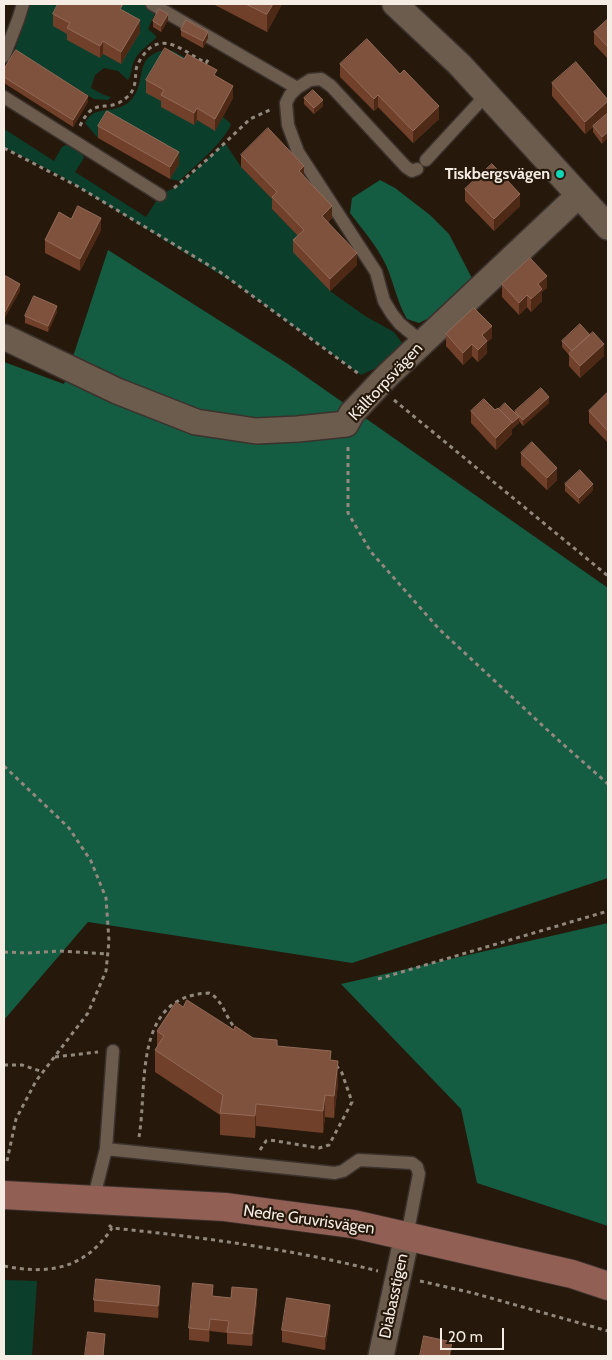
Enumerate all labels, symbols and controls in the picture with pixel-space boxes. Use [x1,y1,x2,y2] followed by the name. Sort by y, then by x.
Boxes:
[445,164,550,184] place label: Tiskbergsvägen
[554,168,566,180] marker: Tiskbergsvägen
[345,339,427,425] street label: Källtorpsvägen
[242,1201,376,1239] street label: Nedre Gruvrisvägen
[376,1252,412,1340] street label: Diabasstigen
[442,1318,506,1350] scale bar
[448,1328,483,1346] text: 20 m

